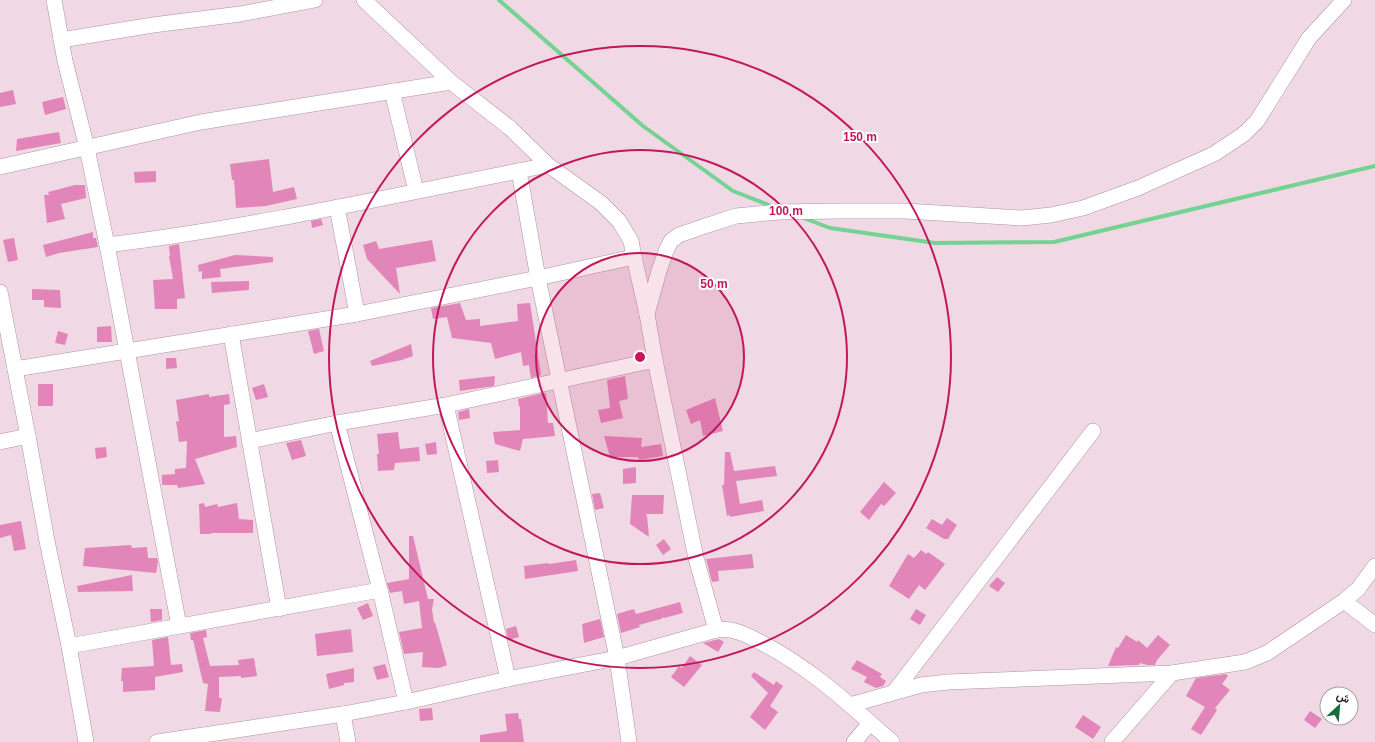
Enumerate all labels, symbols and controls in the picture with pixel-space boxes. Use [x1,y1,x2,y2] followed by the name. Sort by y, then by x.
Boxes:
[843,130,877,144] text: 150 m
[769,204,803,218] text: 100 m
[700,277,728,291] text: 50 m
[633,350,647,364] centre of rings
[1319,686,1359,726] north arrow
[1334,689,1352,706] text: ش

